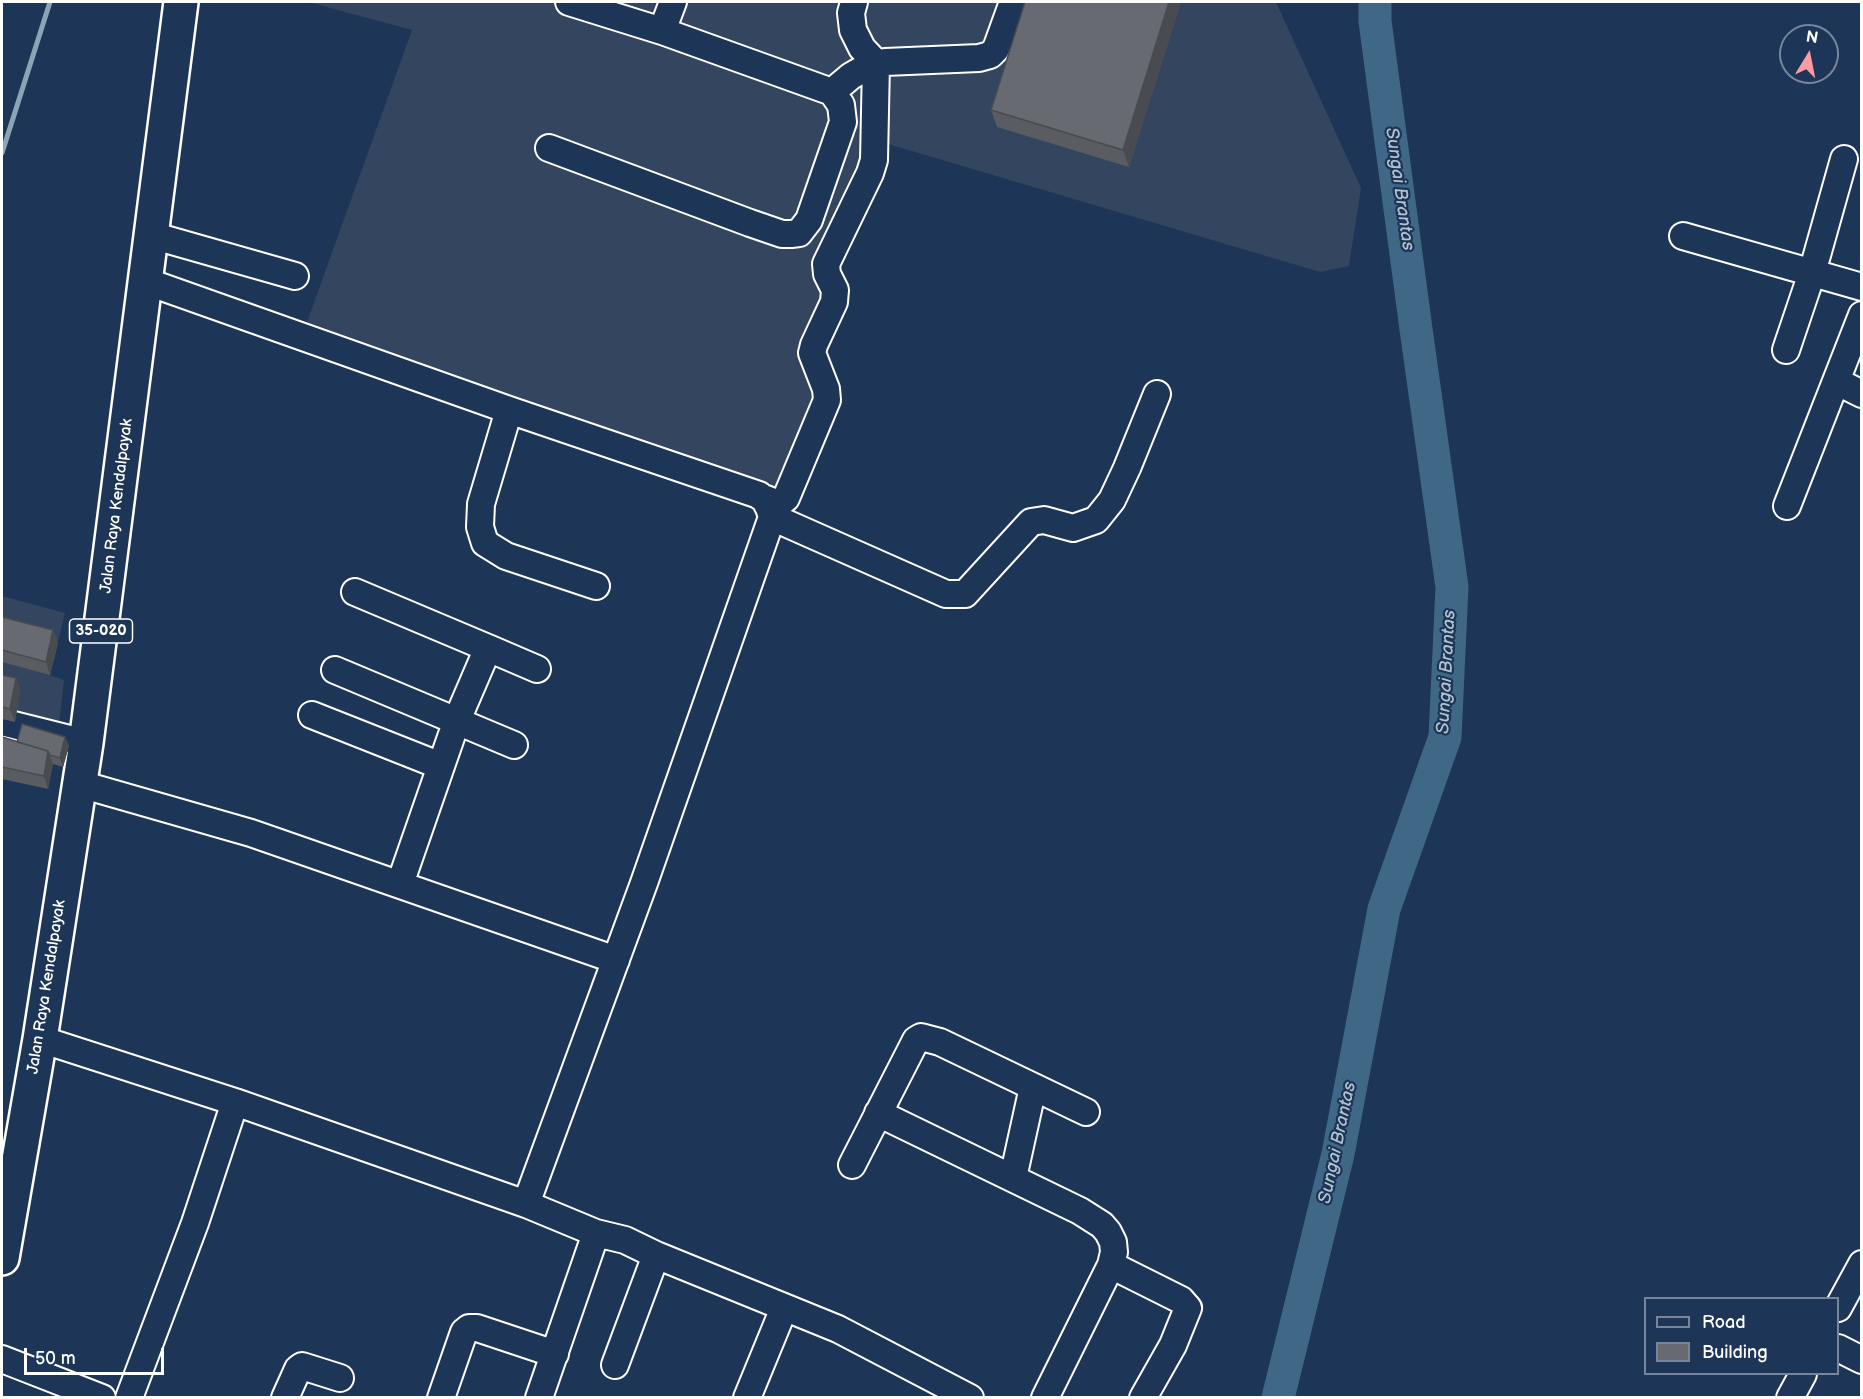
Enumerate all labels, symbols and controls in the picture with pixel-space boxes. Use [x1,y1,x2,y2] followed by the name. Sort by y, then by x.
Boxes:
[1779,24,1839,84] north arrow
[1804,27,1819,48] text: N
[1380,126,1418,252] water label: Sungai Brantas
[97,417,137,595] street label: Jalan Raya Kendalpayak
[1433,610,1461,734] water label: Sungai Brantas
[70,619,132,643] road number: 35-020
[24,899,70,1075] street label: Jalan Raya Kendalpayak
[1315,1080,1361,1206] water label: Sungai Brantas
[1644,1297,1839,1375] legend
[1702,1312,1746,1333] text: Road
[27,1336,166,1374] scale bar
[1702,1342,1768,1363] text: Building
[35,1348,76,1369] text: 50 m

